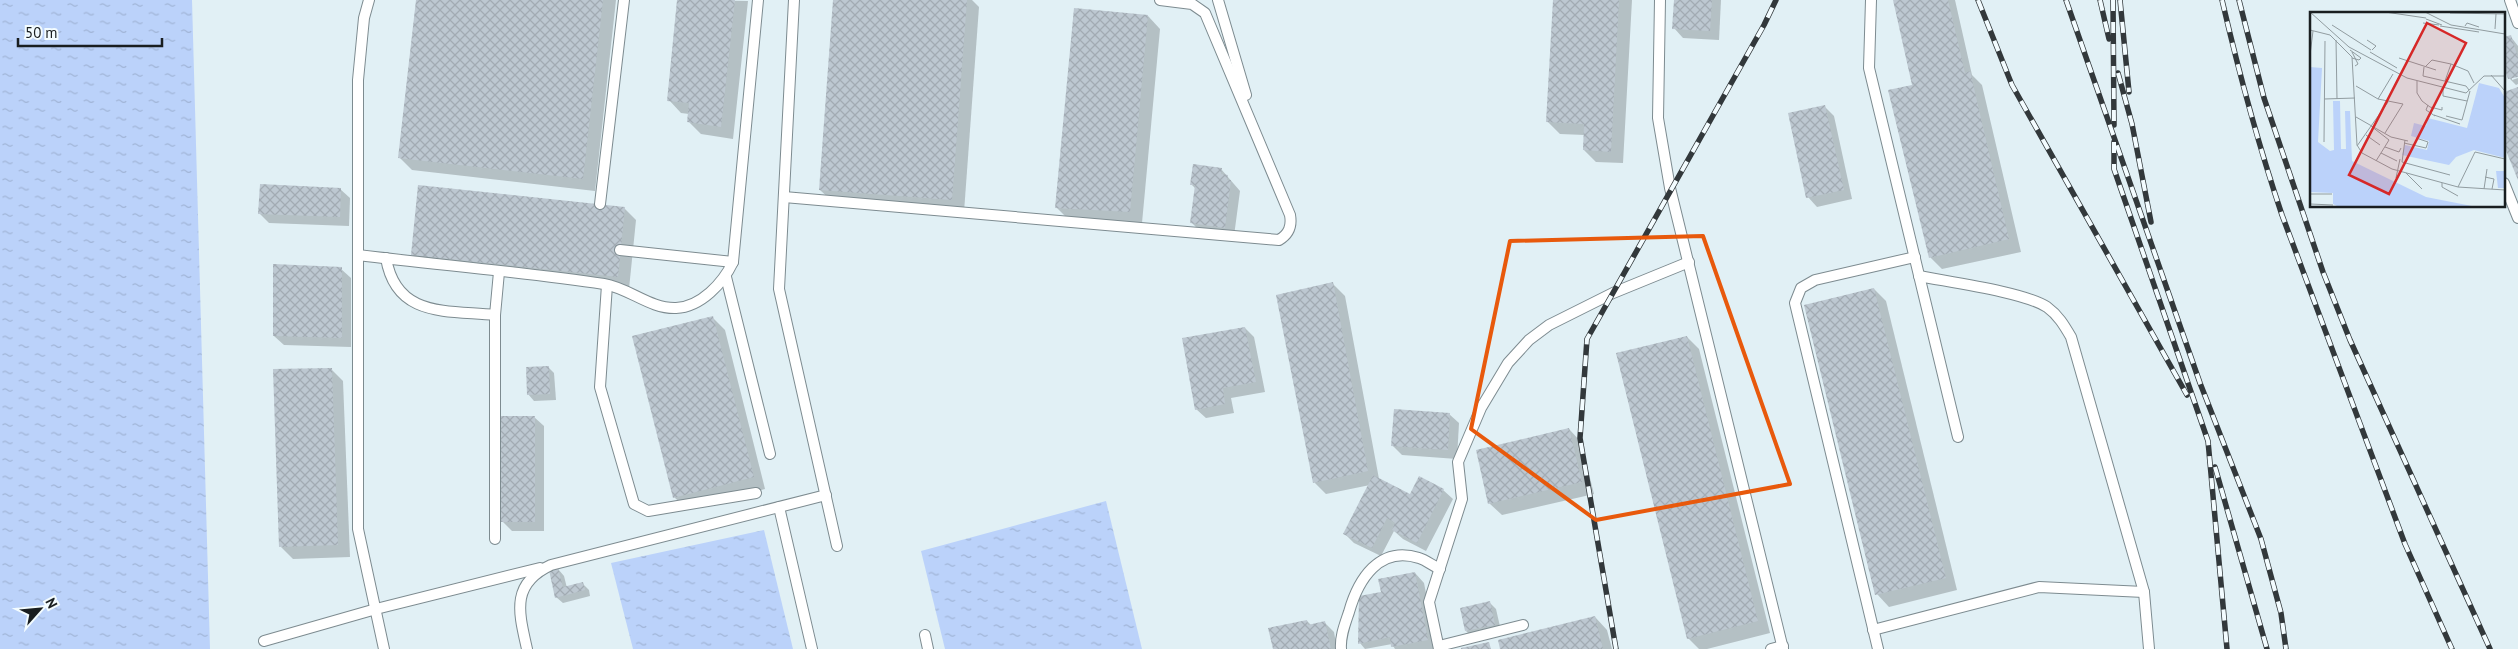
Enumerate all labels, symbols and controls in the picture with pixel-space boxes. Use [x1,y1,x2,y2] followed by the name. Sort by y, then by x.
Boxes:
[2310,12,2506,208] inset map
[18,15,161,47] scale bar
[25,23,58,42] text: 50 m
[15,584,65,634] north arrow
[41,595,62,611] text: N

